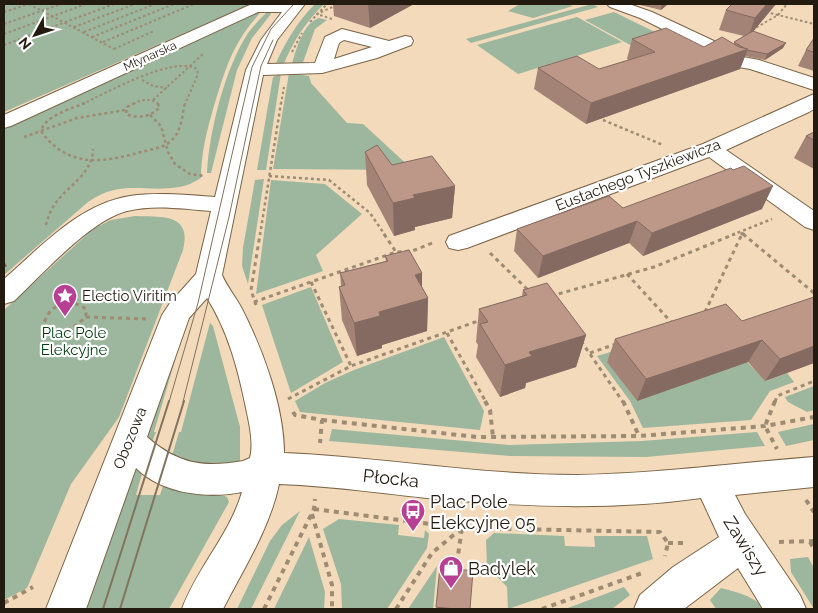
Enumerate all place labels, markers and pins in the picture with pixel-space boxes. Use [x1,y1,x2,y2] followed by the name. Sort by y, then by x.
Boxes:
[52,283,78,317] place icon: Electio Viritim
[82,287,177,305] place label: Electio Viritim
[430,491,536,533] place label: Plac Pole Elekcyjne 05
[400,498,426,532] bus stop icon: Plac Pole Elekcyjne 05
[438,555,464,589] shop icon: Badylek
[468,558,536,579] place label: Badylek

